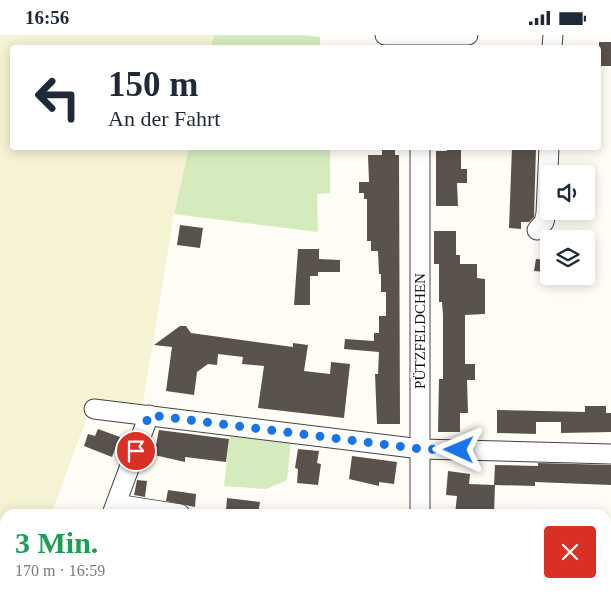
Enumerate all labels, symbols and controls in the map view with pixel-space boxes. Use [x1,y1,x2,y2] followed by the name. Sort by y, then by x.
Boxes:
[25,7,69,28] text: 16:56
[25,65,90,130] icon: left
[108,65,198,104] text: 150 m
[108,106,220,131] text: An der Fahrt
[540,165,595,285] map controls
[540,165,595,220] button: sound
[540,230,595,285] button: layers
[412,273,428,389] street label: PÜTZFELDCHEN
[432,423,484,475] position arrow
[115,430,157,472] pin
[122,437,150,465] icon: arrive
[15,526,98,559] text: 3 Min.
[544,526,596,578] button: close
[15,562,105,579] text: 170 m · 16:59

